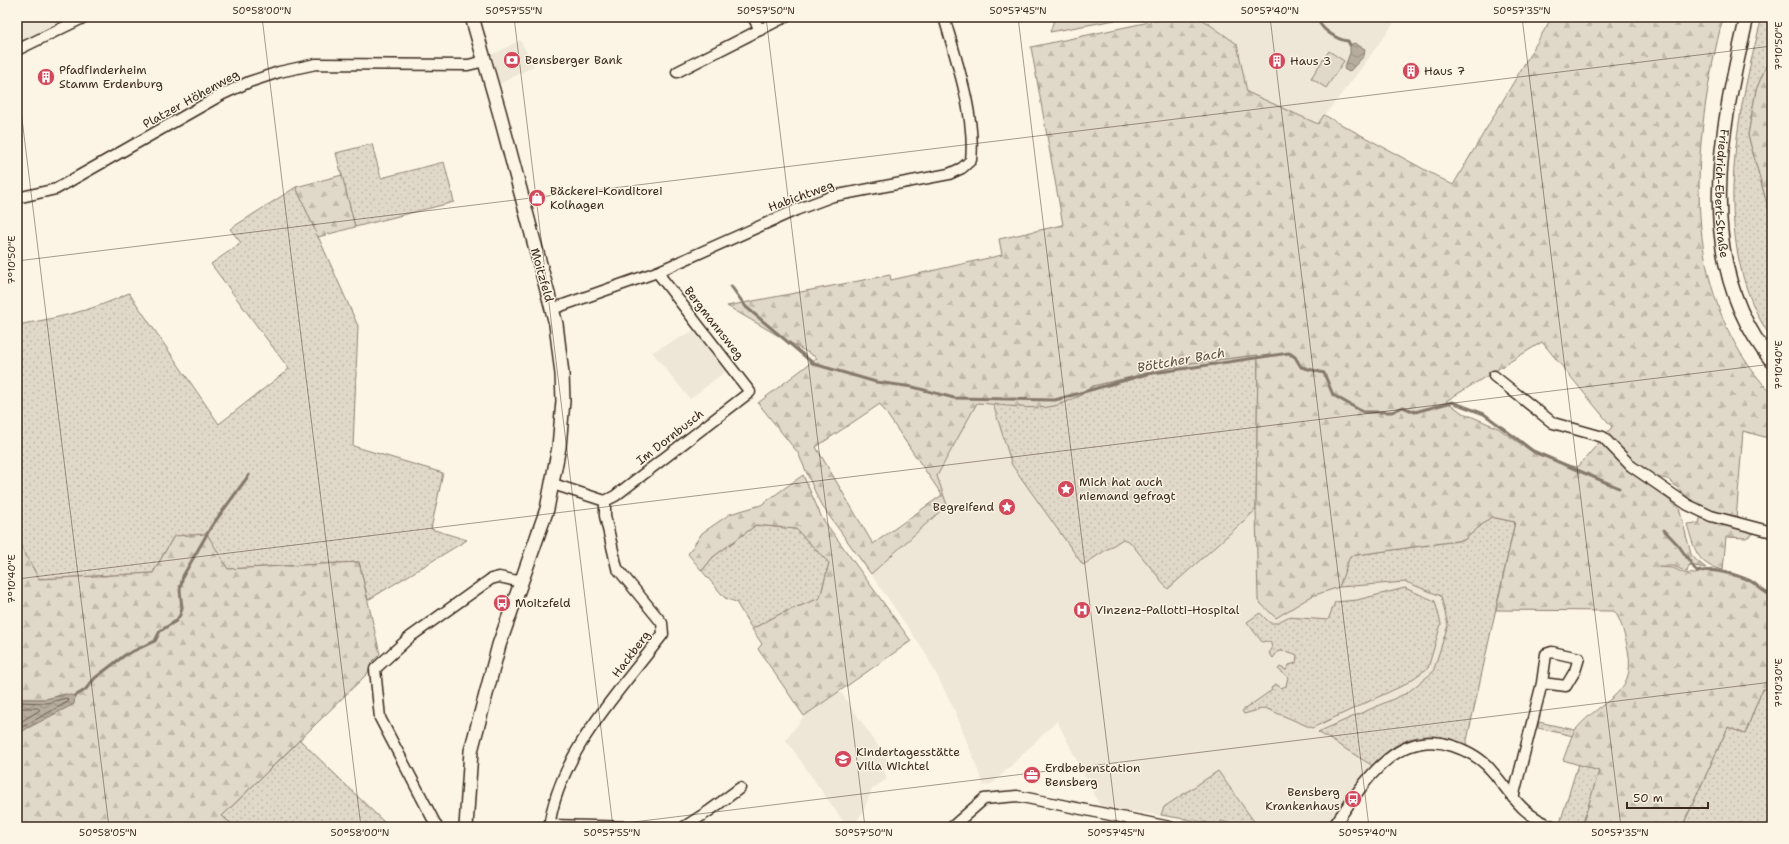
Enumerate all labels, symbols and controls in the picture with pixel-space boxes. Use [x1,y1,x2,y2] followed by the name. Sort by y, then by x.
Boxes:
[233,4,291,17] text: 50°58'00"N
[486,4,542,17] text: 50°57'55"N
[737,4,795,17] text: 50°57'50"N
[989,4,1047,17] text: 50°57'45"N
[1241,4,1299,17] text: 50°57'40"N
[1493,4,1551,17] text: 50°57'35"N
[1772,21,1785,71] text: 7°10'50"E
[502,50,522,70] bank icon: Bensberger Bank
[1267,51,1287,71] building icon: Haus 3
[525,52,623,68] place label: Bensberger Bank
[1290,53,1331,69] place label: Haus 3
[1401,61,1421,81] building icon: Haus 7
[59,62,163,92] place label: Pfadfinderheim Stamm Erdenburg
[1424,63,1465,79] place label: Haus 7
[140,66,242,132] street label: Platzer Höhenweg
[36,67,56,87] building icon: Pfadfinderheim Stamm Erdenburg
[1711,128,1733,259] street label: Friedrich-Ebert-Straße
[766,177,836,215] street label: Habichtweg
[550,183,663,213] place label: Bäckerei-Konditorei Kolhagen
[527,188,547,208] shop icon: Bäckerei-Konditorei Kolhagen
[5,235,18,285] text: 7°10'50"E
[527,246,557,304] street label: Moitzfeld
[680,283,748,363] street label: Bergmannsweg
[1772,340,1785,390] text: 7°10'40"E
[1136,344,1226,376] water label: Böttcher Bach
[633,406,707,468] street label: Im Dornbusch
[1079,474,1176,504] place label: Mich hat auch niemand gefragt
[1056,479,1076,499] place icon: Mich hat auch niemand gefragt
[997,497,1017,517] place icon: Begreifend
[933,499,994,515] place label: Begreifend
[5,554,18,604] text: 7°10'40"E
[492,593,512,613] bus stop icon: Moitzfeld
[515,595,571,611] place label: Moitzfeld
[1072,600,1092,620] hospital icon: Vinzenz-Pallotti-Hospital
[1095,602,1240,618] place label: Vinzenz-Pallotti-Hospital
[608,627,654,681] street label: Hackberg
[1772,658,1785,708] text: 7°10'30"E
[856,744,960,774] place label: Kindertagesstätte Villa Wichtel
[833,749,853,769] school or university icon: Kindertagesstätte Villa Wichtel
[1045,760,1140,790] place label: Erdbebenstation Bensberg
[1022,765,1042,785] office icon: Erdbebenstation Bensberg
[1265,784,1340,814] place label: Bensberg Krankenhaus
[1627,784,1708,810] scale bar
[1343,789,1363,809] bus stop icon: Bensberg Krankenhaus
[1633,790,1663,806] text: 50 m
[79,826,137,839] text: 50°58'05"N
[331,826,389,839] text: 50°58'00"N
[584,826,640,839] text: 50°57'55"N
[835,826,893,839] text: 50°57'50"N
[1087,826,1145,839] text: 50°57'45"N
[1339,826,1397,839] text: 50°57'40"N
[1591,826,1649,839] text: 50°57'35"N

